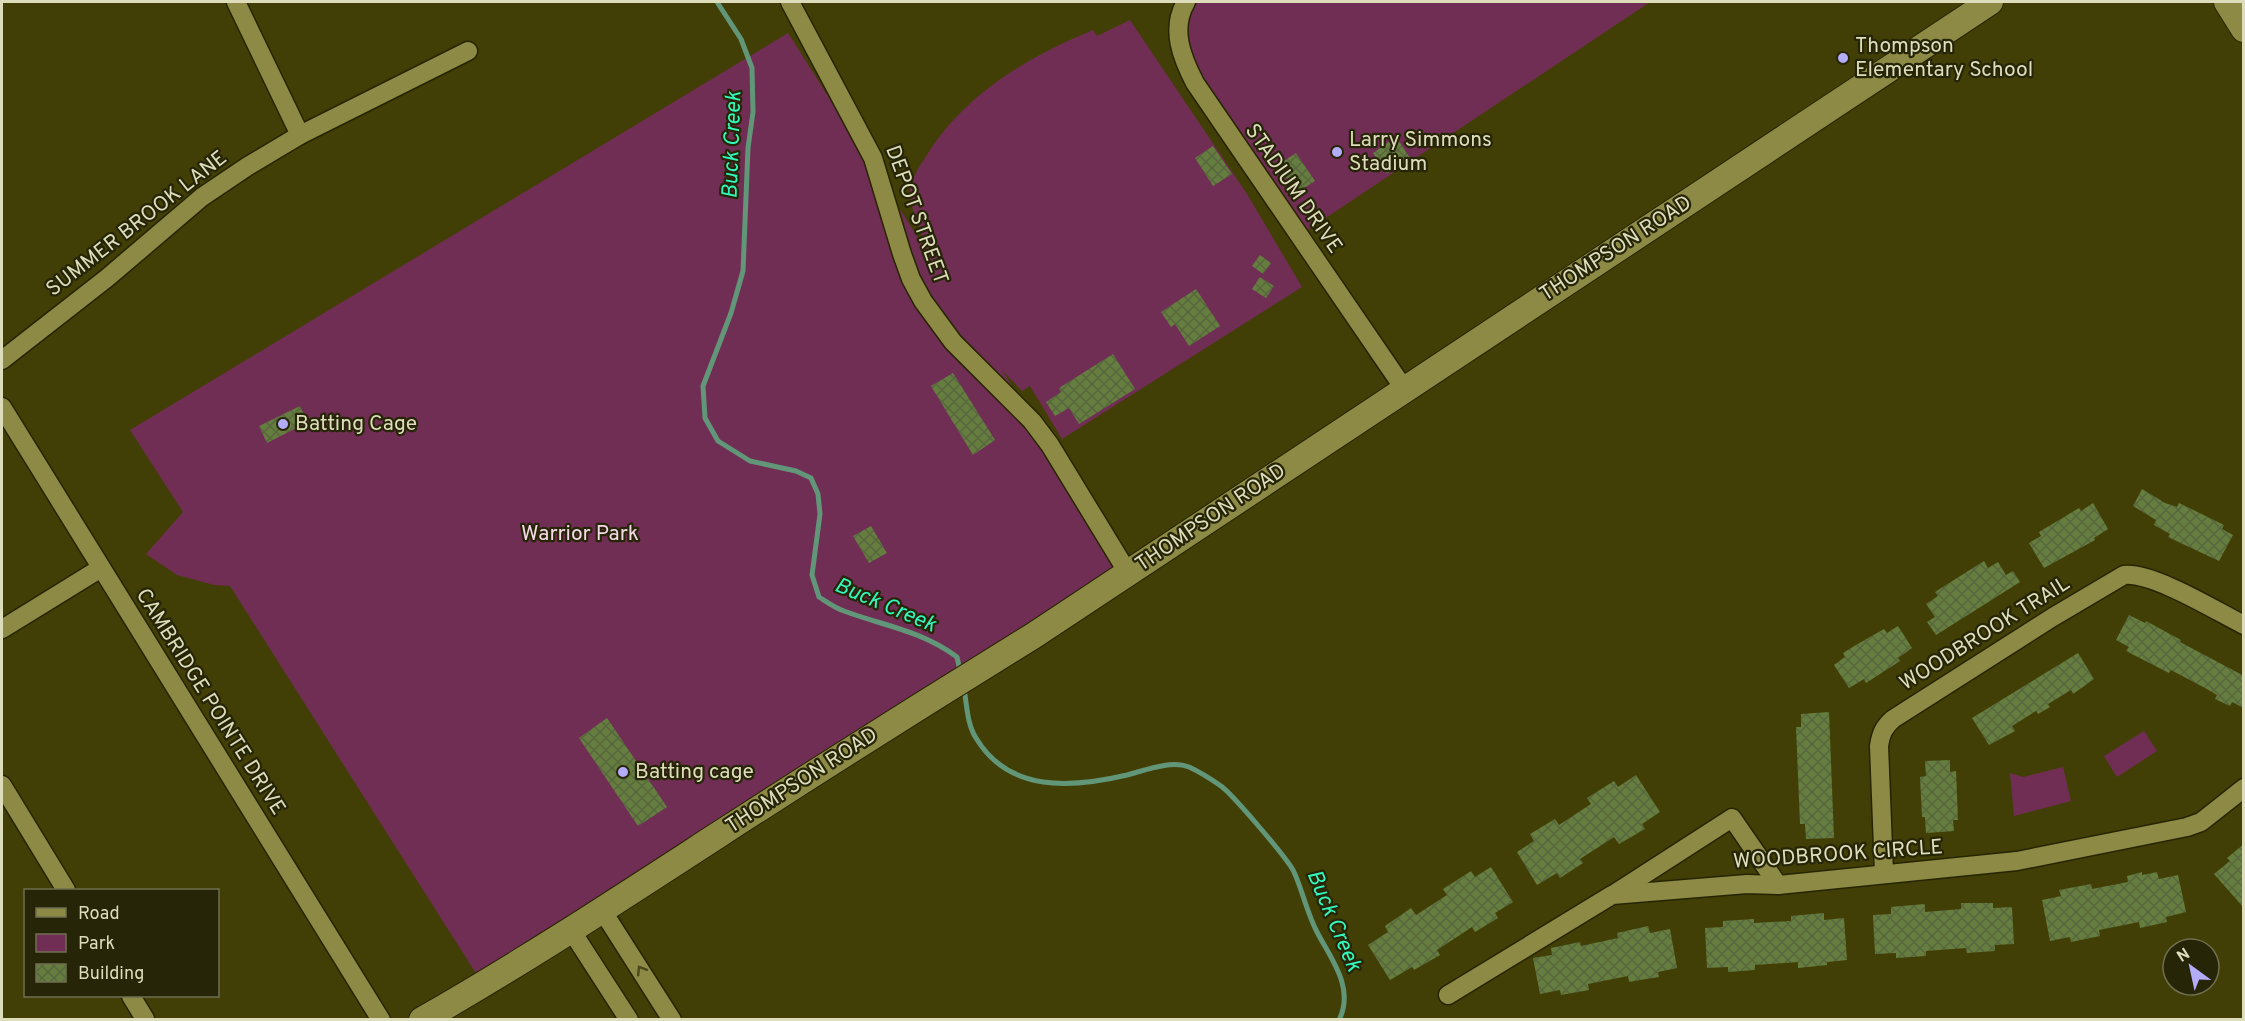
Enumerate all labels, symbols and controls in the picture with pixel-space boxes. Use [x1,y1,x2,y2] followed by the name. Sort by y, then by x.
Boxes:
[1855,33,2033,84] place label: Thompson Elementary School
[1836,51,1850,65] marker: Thompson Elementary School
[718,90,748,199] water label: Buck Creek
[1238,119,1348,259] street label: STADIUM DRIVE
[1349,127,1492,178] place label: Larry Simmons Stadium
[878,142,954,288] street label: DEPOT STREET
[41,145,233,303] street label: SUMMER BROOK LANE
[1330,145,1344,159] marker: Larry Simmons Stadium
[1535,190,1697,308] street label: THOMPSON ROAD
[295,411,417,438] place label: Batting Cage
[276,417,290,431] marker: Batting Cage
[1131,458,1291,578] street label: THOMPSON ROAD
[521,521,639,548] park label: Warrior Park
[1895,571,2075,697] street label: WOODBROOK TRAIL
[830,573,941,640] water label: Buck Creek
[129,584,291,820] street label: CAMBRIDGE POINTE DRIVE
[721,722,883,840] street label: THOMPSON ROAD
[635,759,754,786] place label: Batting cage
[616,765,630,779] marker: Batting cage
[1732,834,1944,876] street label: WOODBROOK CIRCLE
[1300,866,1367,977] water label: Buck Creek
[24,889,219,997] legend
[78,903,120,926] text: Road
[78,933,115,956] text: Park
[2161,937,2221,997] north arrow
[2174,945,2194,968] text: N
[78,963,144,986] text: Building
[636,966,648,976] one-way arrow

